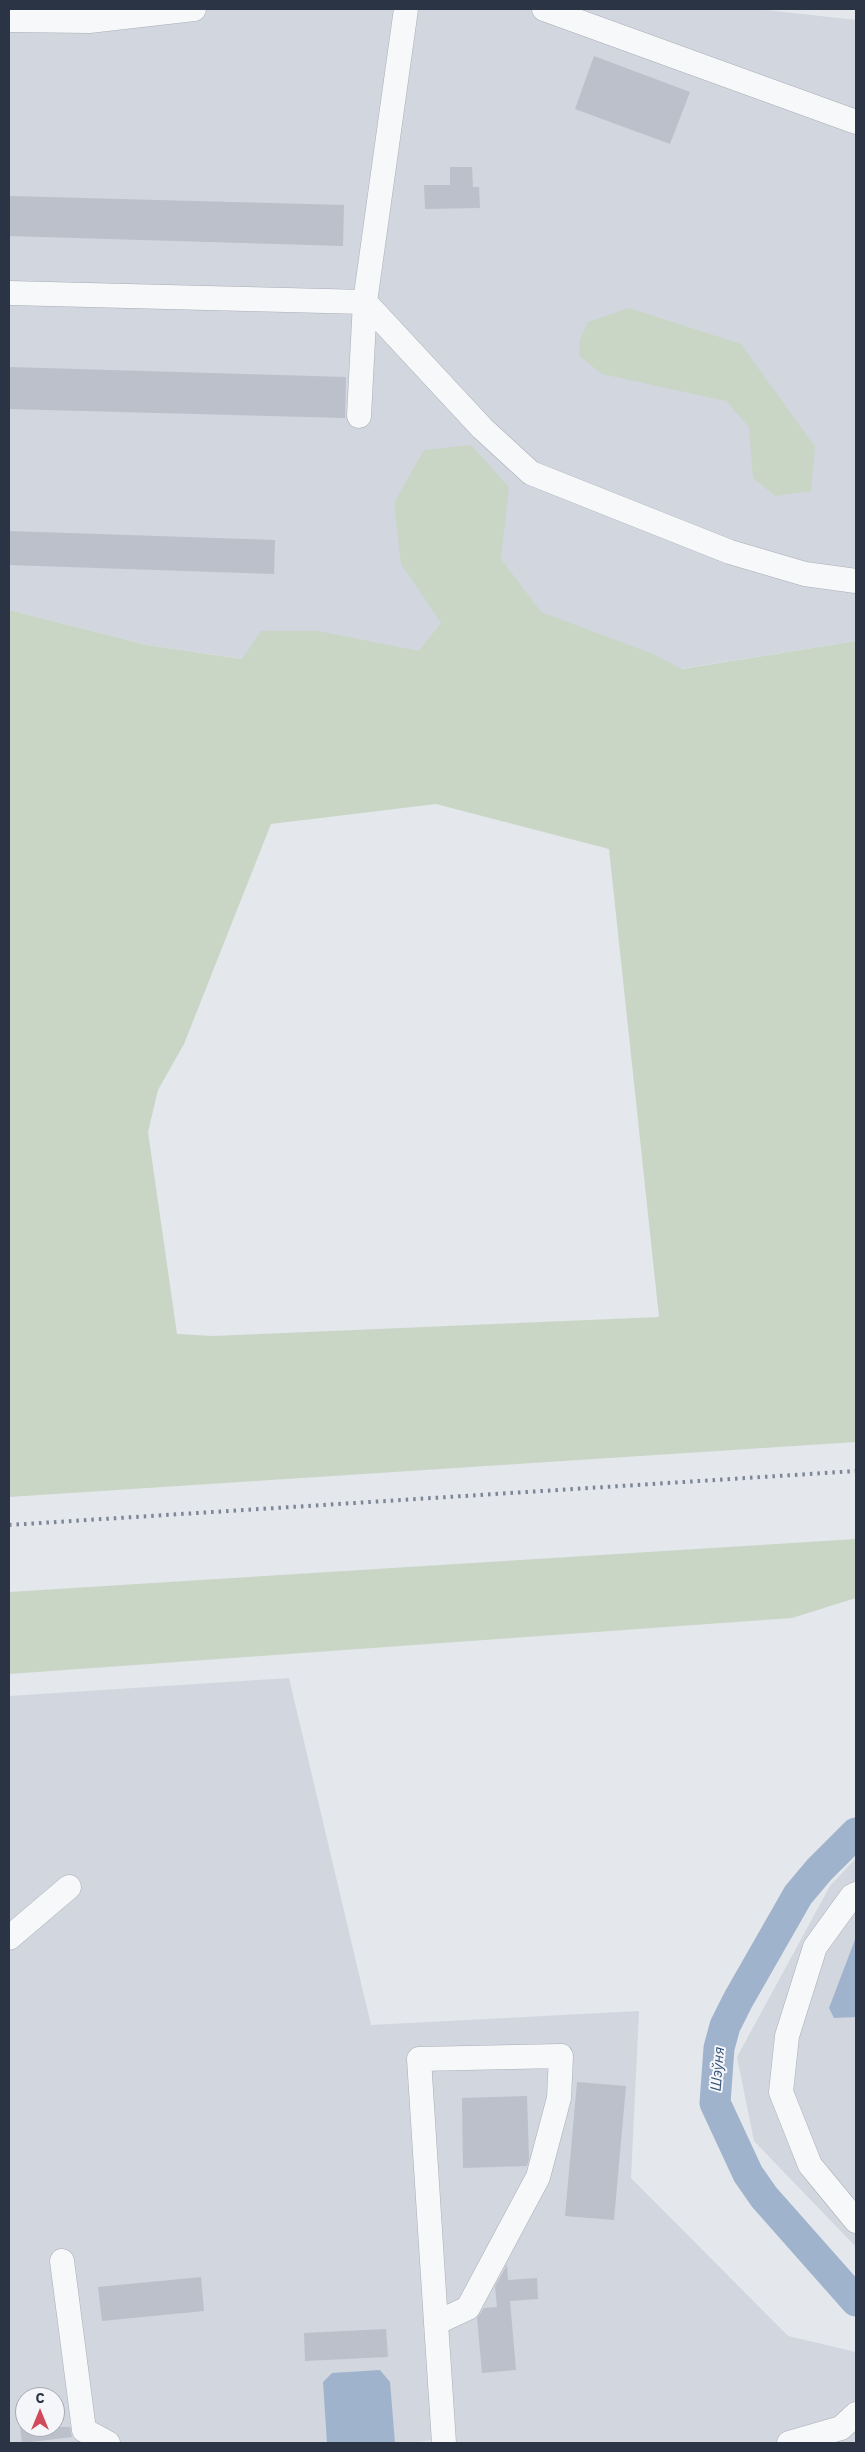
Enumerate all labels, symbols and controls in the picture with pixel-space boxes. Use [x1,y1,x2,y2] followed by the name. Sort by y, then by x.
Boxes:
[707,2046,729,2092] water label: Шэўня
[15,2387,65,2437] north arrow
[35,2389,45,2407] text: С

